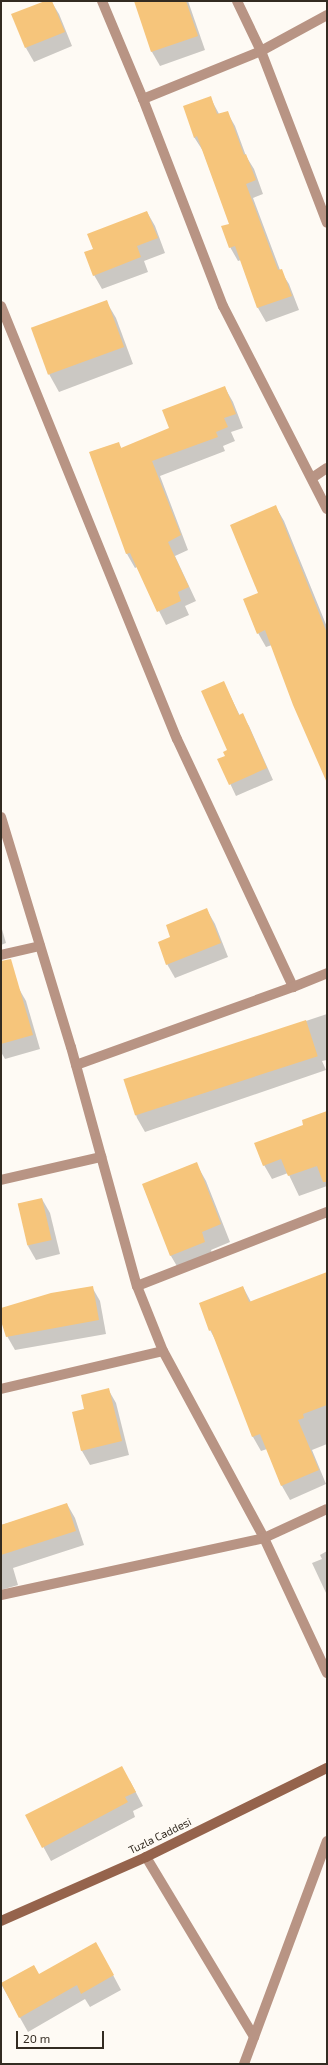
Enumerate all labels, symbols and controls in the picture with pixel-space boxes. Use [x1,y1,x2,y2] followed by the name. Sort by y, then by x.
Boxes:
[126,1815,194,1857] street label: Tuzla Caddesi
[18,2023,106,2049] scale bar
[23,2031,50,2045] text: 20 m

